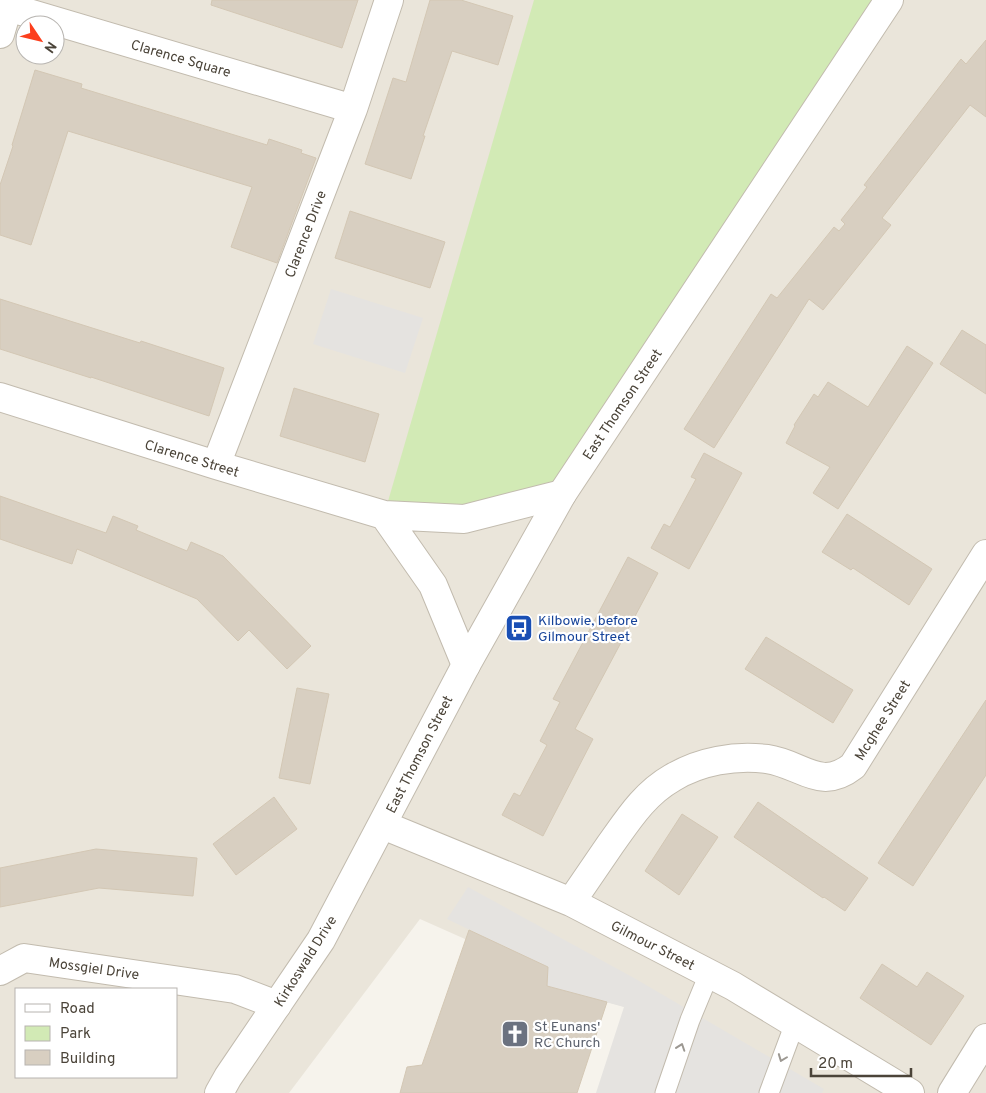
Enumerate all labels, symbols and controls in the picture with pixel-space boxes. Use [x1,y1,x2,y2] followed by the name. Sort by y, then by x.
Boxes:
[15,15,65,65] north arrow
[129,37,233,82] street label: Clarence Square
[40,38,59,56] text: N
[282,188,331,281] street label: Clarence Drive
[580,346,667,463] street label: East Thomson Street
[142,437,241,482] street label: Clarence Street
[504,613,534,643] bus stop icon: Kilbowie, before Gilmour Street
[538,613,638,646] place label: Kilbowie, before Gilmour Street
[852,677,915,764] street label: Mcghee Street
[383,693,457,816] street label: East Thomson Street
[271,913,341,1011] street label: Kirkoswald Drive
[607,918,697,975] street label: Gilmour Street
[48,955,140,984] street label: Mossgiel Drive
[15,988,178,1078] legend
[60,1000,95,1019] text: Road
[500,1019,530,1049] church icon: St Eunans' RC Church
[534,1019,600,1052] place label: St Eunans' RC Church
[60,1025,91,1044] text: Park
[675,1043,685,1052] one-way arrow
[811,1046,911,1078] scale bar
[60,1050,115,1069] text: Building
[777,1053,788,1062] one-way arrow
[818,1055,853,1074] text: 20 m

